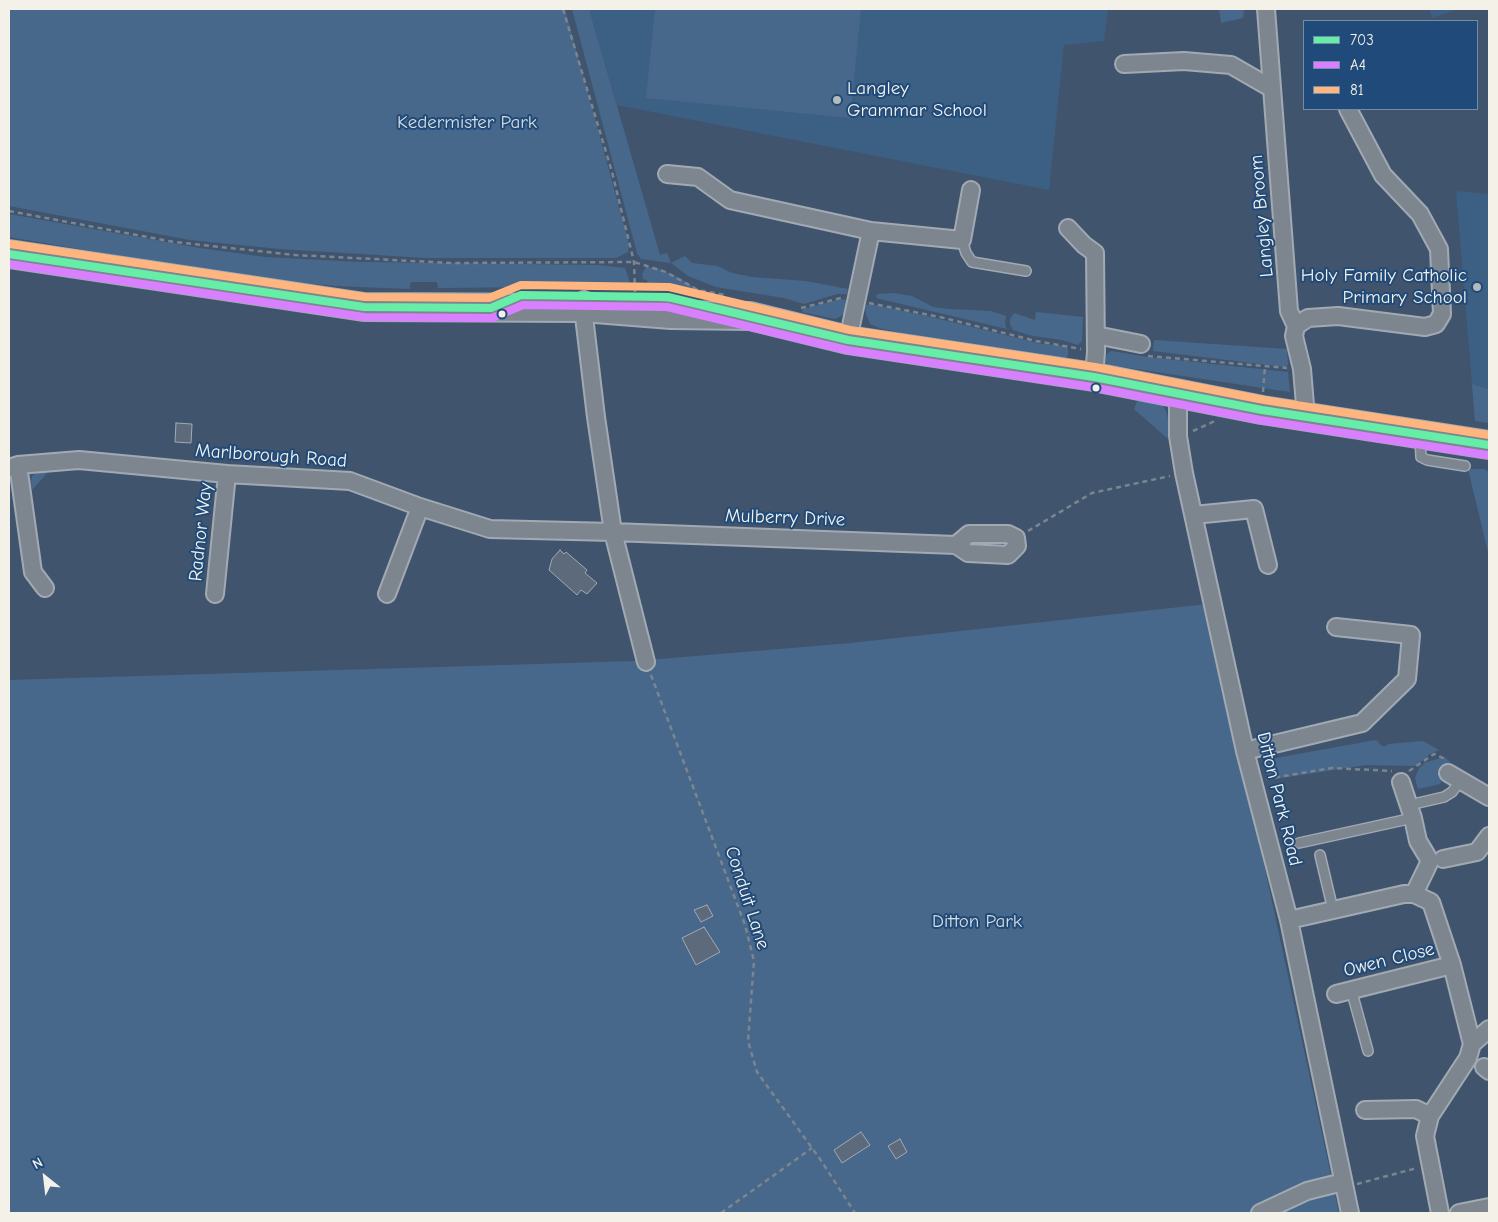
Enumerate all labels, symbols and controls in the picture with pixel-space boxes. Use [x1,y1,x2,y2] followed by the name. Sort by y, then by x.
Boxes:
[1303,20,1478,110] legend
[1350,31,1374,49] text: 703
[1350,56,1366,74] text: A4
[847,78,987,122] place label: Langley Grammar School
[1350,81,1364,99] text: 81
[831,94,843,106] marker: Langley Grammar School
[397,112,537,134] park label: Kedermister Park
[1245,154,1279,278] street label: Langley Broom
[1301,265,1467,309] place label: Holy Family Catholic Primary School
[1471,281,1483,293] marker: Holy Family Catholic Primary School
[497,309,507,319] unlabelled marker
[1091,383,1101,393] unlabelled marker
[194,439,348,473] street label: Marlborough Road
[184,482,218,582] street label: Radnor Way
[724,505,846,531] street label: Mulberry Drive
[1251,730,1307,868] street label: Ditton Park Road
[720,844,774,952] street label: Conduit Lane
[932,911,1022,933] park label: Ditton Park
[1341,938,1437,982] street label: Owen Close
[20,1152,70,1202] north arrow
[29,1154,46,1173] text: N

